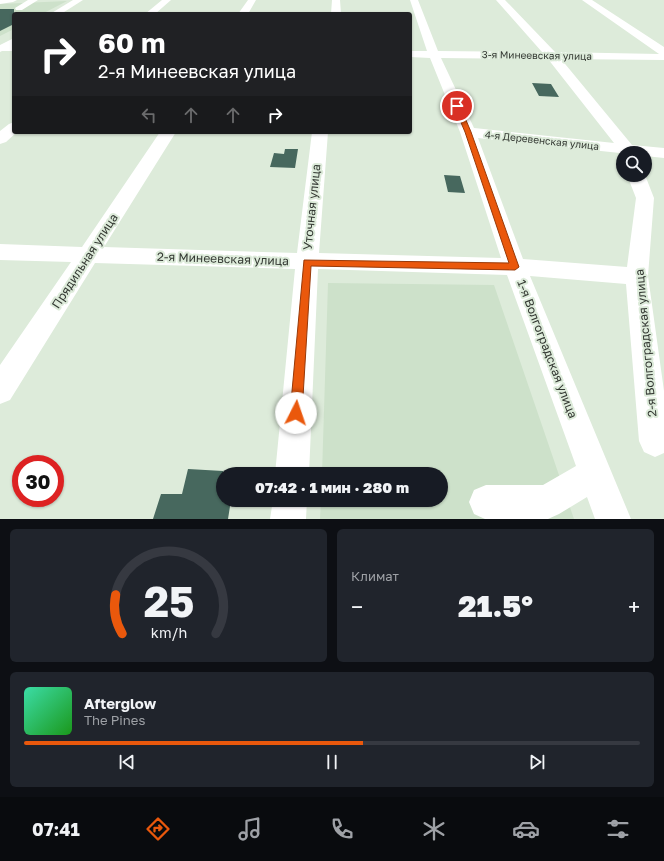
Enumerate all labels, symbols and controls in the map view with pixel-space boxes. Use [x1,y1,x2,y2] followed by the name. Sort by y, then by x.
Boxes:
[98,26,165,59] text: 60 m
[32,28,84,80] icon: right
[482,48,592,62] street label: 3-я Минеевская улица
[98,60,296,82] text: 2-я Минеевская улица
[440,89,474,123] pin
[446,95,468,117] icon: arrive
[138,104,160,126] icon: left
[180,104,202,126] icon: ahead
[222,104,244,126] icon: ahead
[264,104,286,126] icon: right
[484,128,600,152] street label: 4-я Деревенская улица
[616,146,652,182] map controls
[616,146,652,182] button: search
[300,163,323,251] street label: Уточная улица
[48,210,121,311] street label: Прядильная улица
[157,249,289,268] street label: 2-я Минеевская улица
[632,269,659,417] street label: 2-я Волгоградская улица
[514,278,581,420] street label: 1-я Волгоградская улица
[275,392,317,434] position arrow
[12,455,64,507] speed limit sign: 30
[255,478,409,496] text: 07:42 · 1 мин · 280 m
[351,568,399,584] text: Климат
[143,575,194,625] text: 25
[458,588,533,624] text: 21.5°
[351,593,363,620] text: −
[628,593,640,620] text: +
[150,623,187,640] text: km/h
[84,694,156,712] text: Afterglow
[84,712,145,728] text: The Pines
[116,751,138,773] icon: previous
[321,751,343,773] icon: pause
[526,751,548,773] icon: next
[144,815,172,843] icon: directions
[236,815,264,843] icon: music
[328,815,356,843] icon: phone
[420,815,448,843] icon: climate
[512,815,540,843] icon: car
[604,815,632,843] icon: filters
[32,818,80,840] text: 07:41

